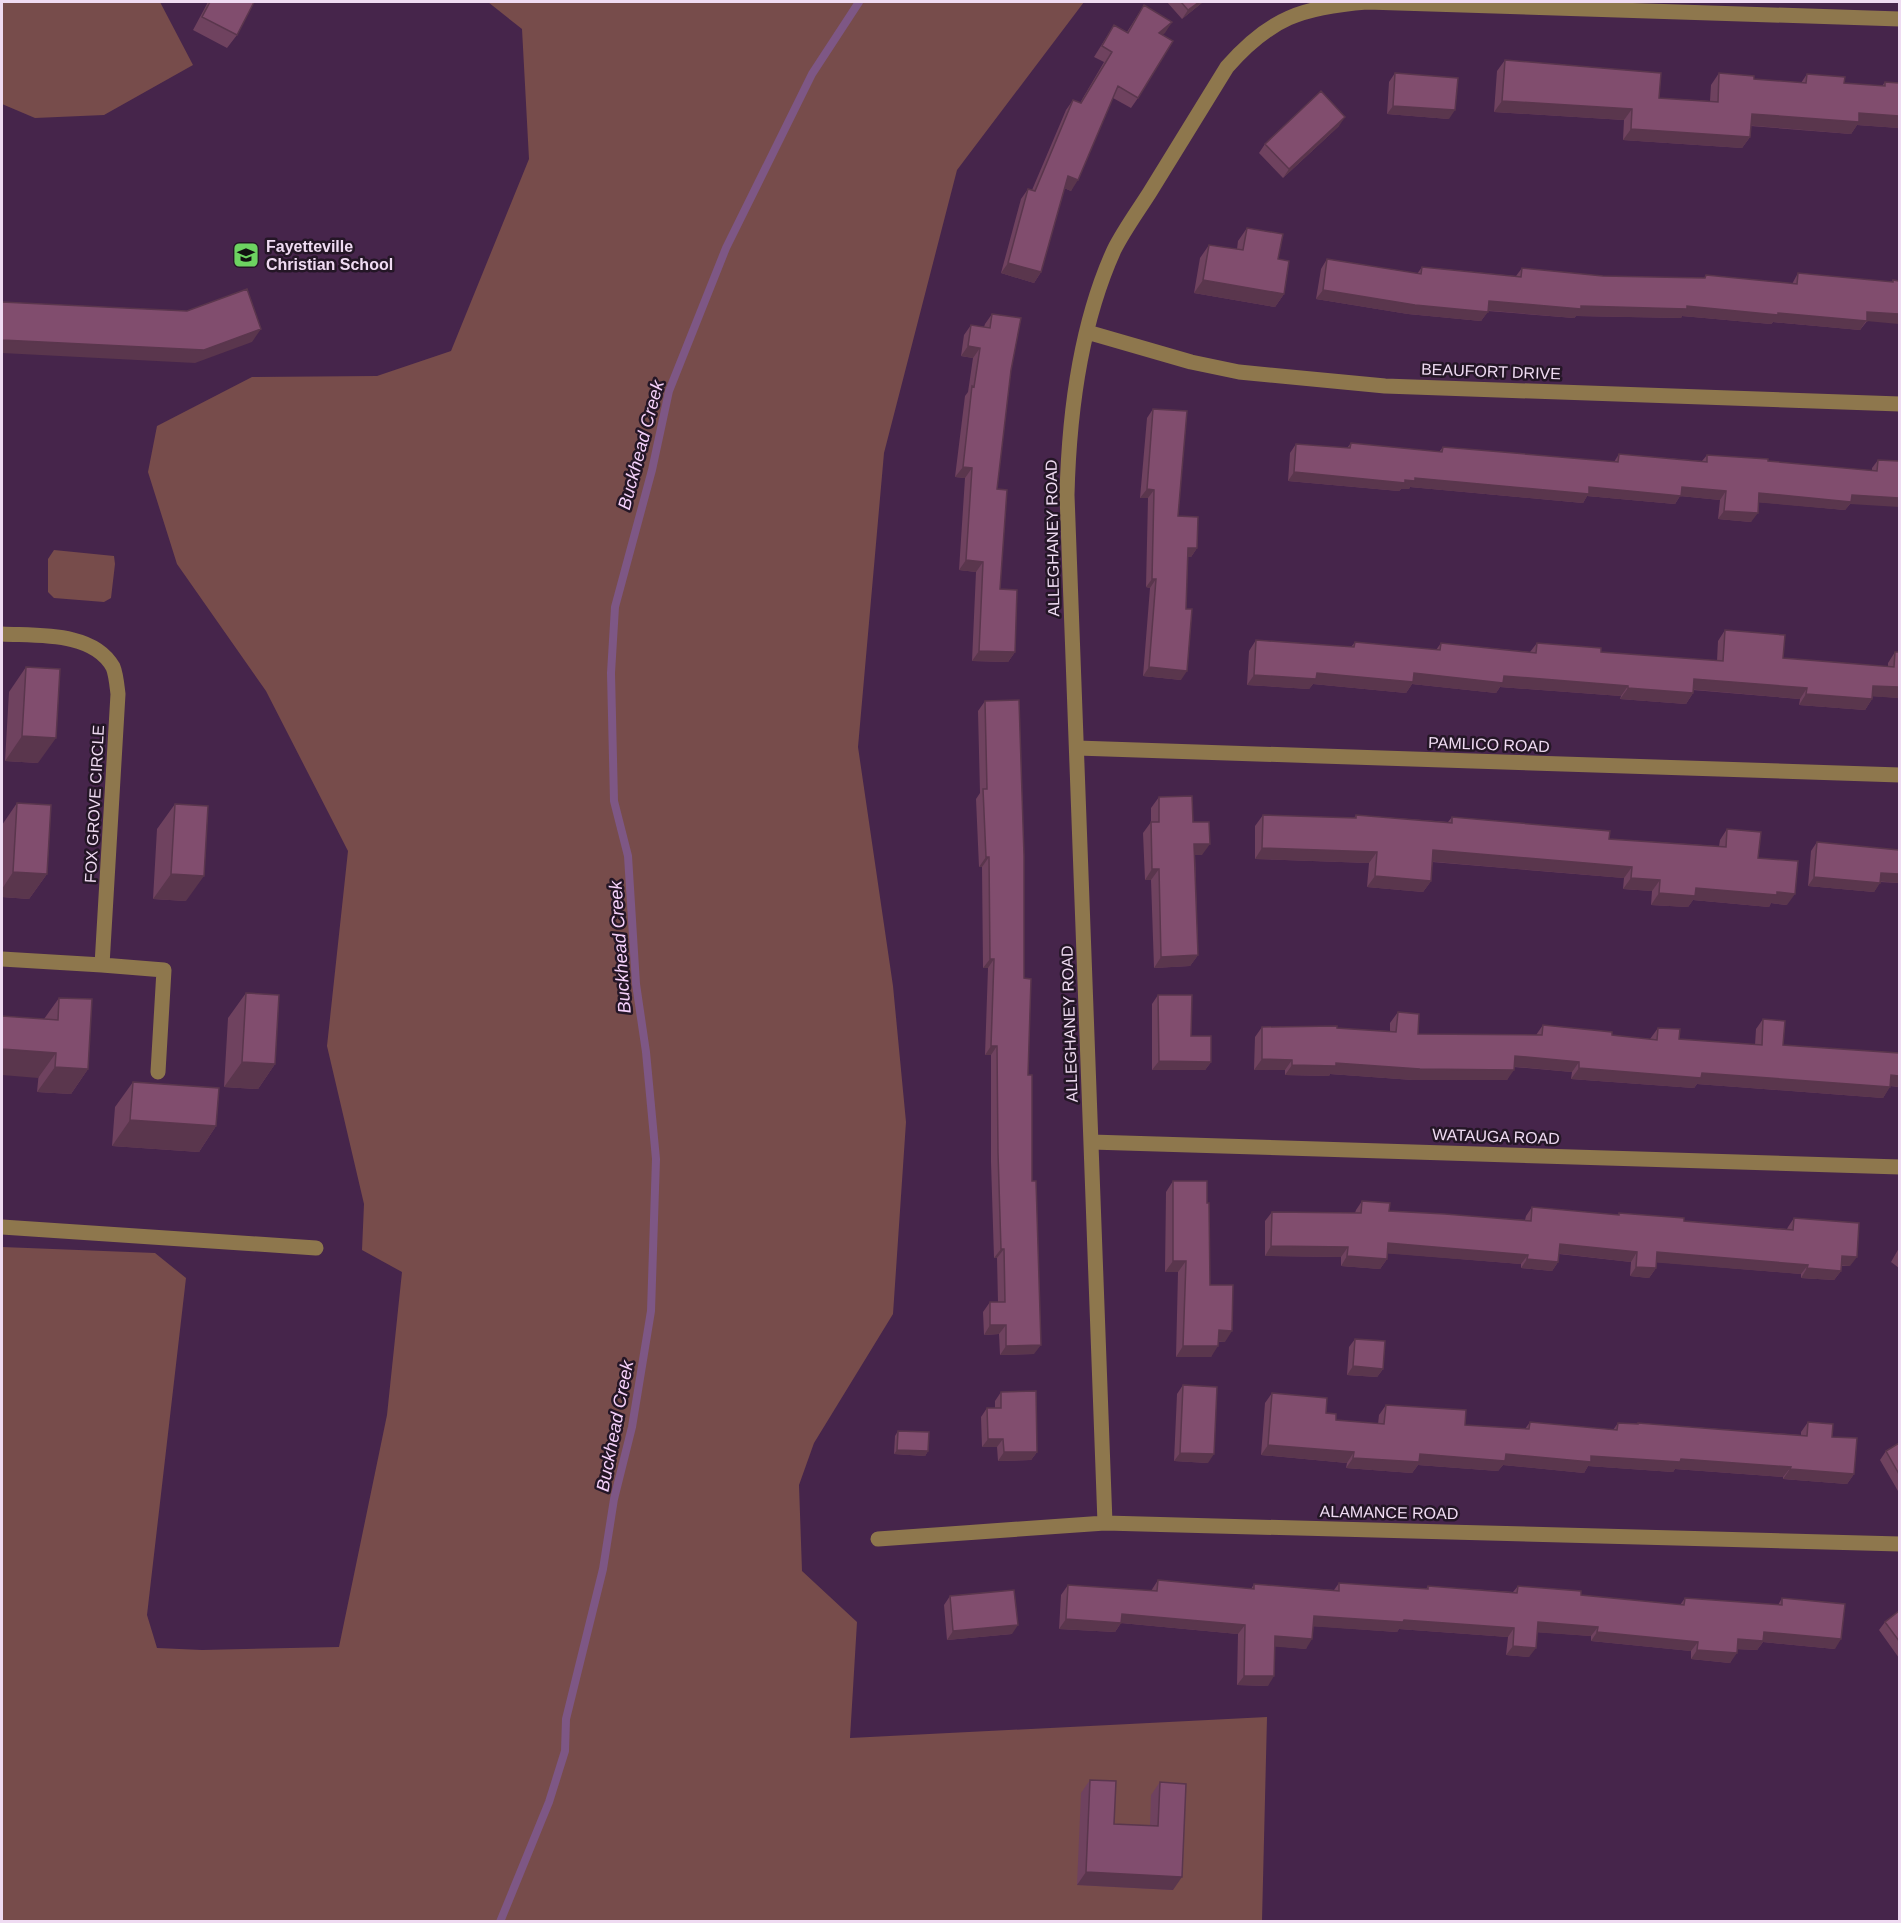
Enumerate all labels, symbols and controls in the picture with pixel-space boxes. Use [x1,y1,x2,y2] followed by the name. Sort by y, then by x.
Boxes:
[266,238,393,273] place label: Fayetteville Christian School
[231,240,261,270] school or university icon: Fayetteville Christian School
[1421,361,1561,382] street label: BEAUFORT DRIVE
[614,377,668,512] water label: Buckhead Creek
[1043,459,1062,617] street label: ALLEGHANEY ROAD
[82,725,107,883] street label: FOX GROVE CIRCLE
[1428,734,1550,755] street label: PAMLICO ROAD
[605,879,635,1014] water label: Buckhead Creek
[1058,945,1081,1103] street label: ALLEGHANEY ROAD
[1432,1126,1560,1147] street label: WATAUGA ROAD
[592,1358,638,1493] water label: Buckhead Creek
[1320,1503,1458,1522] street label: ALAMANCE ROAD

